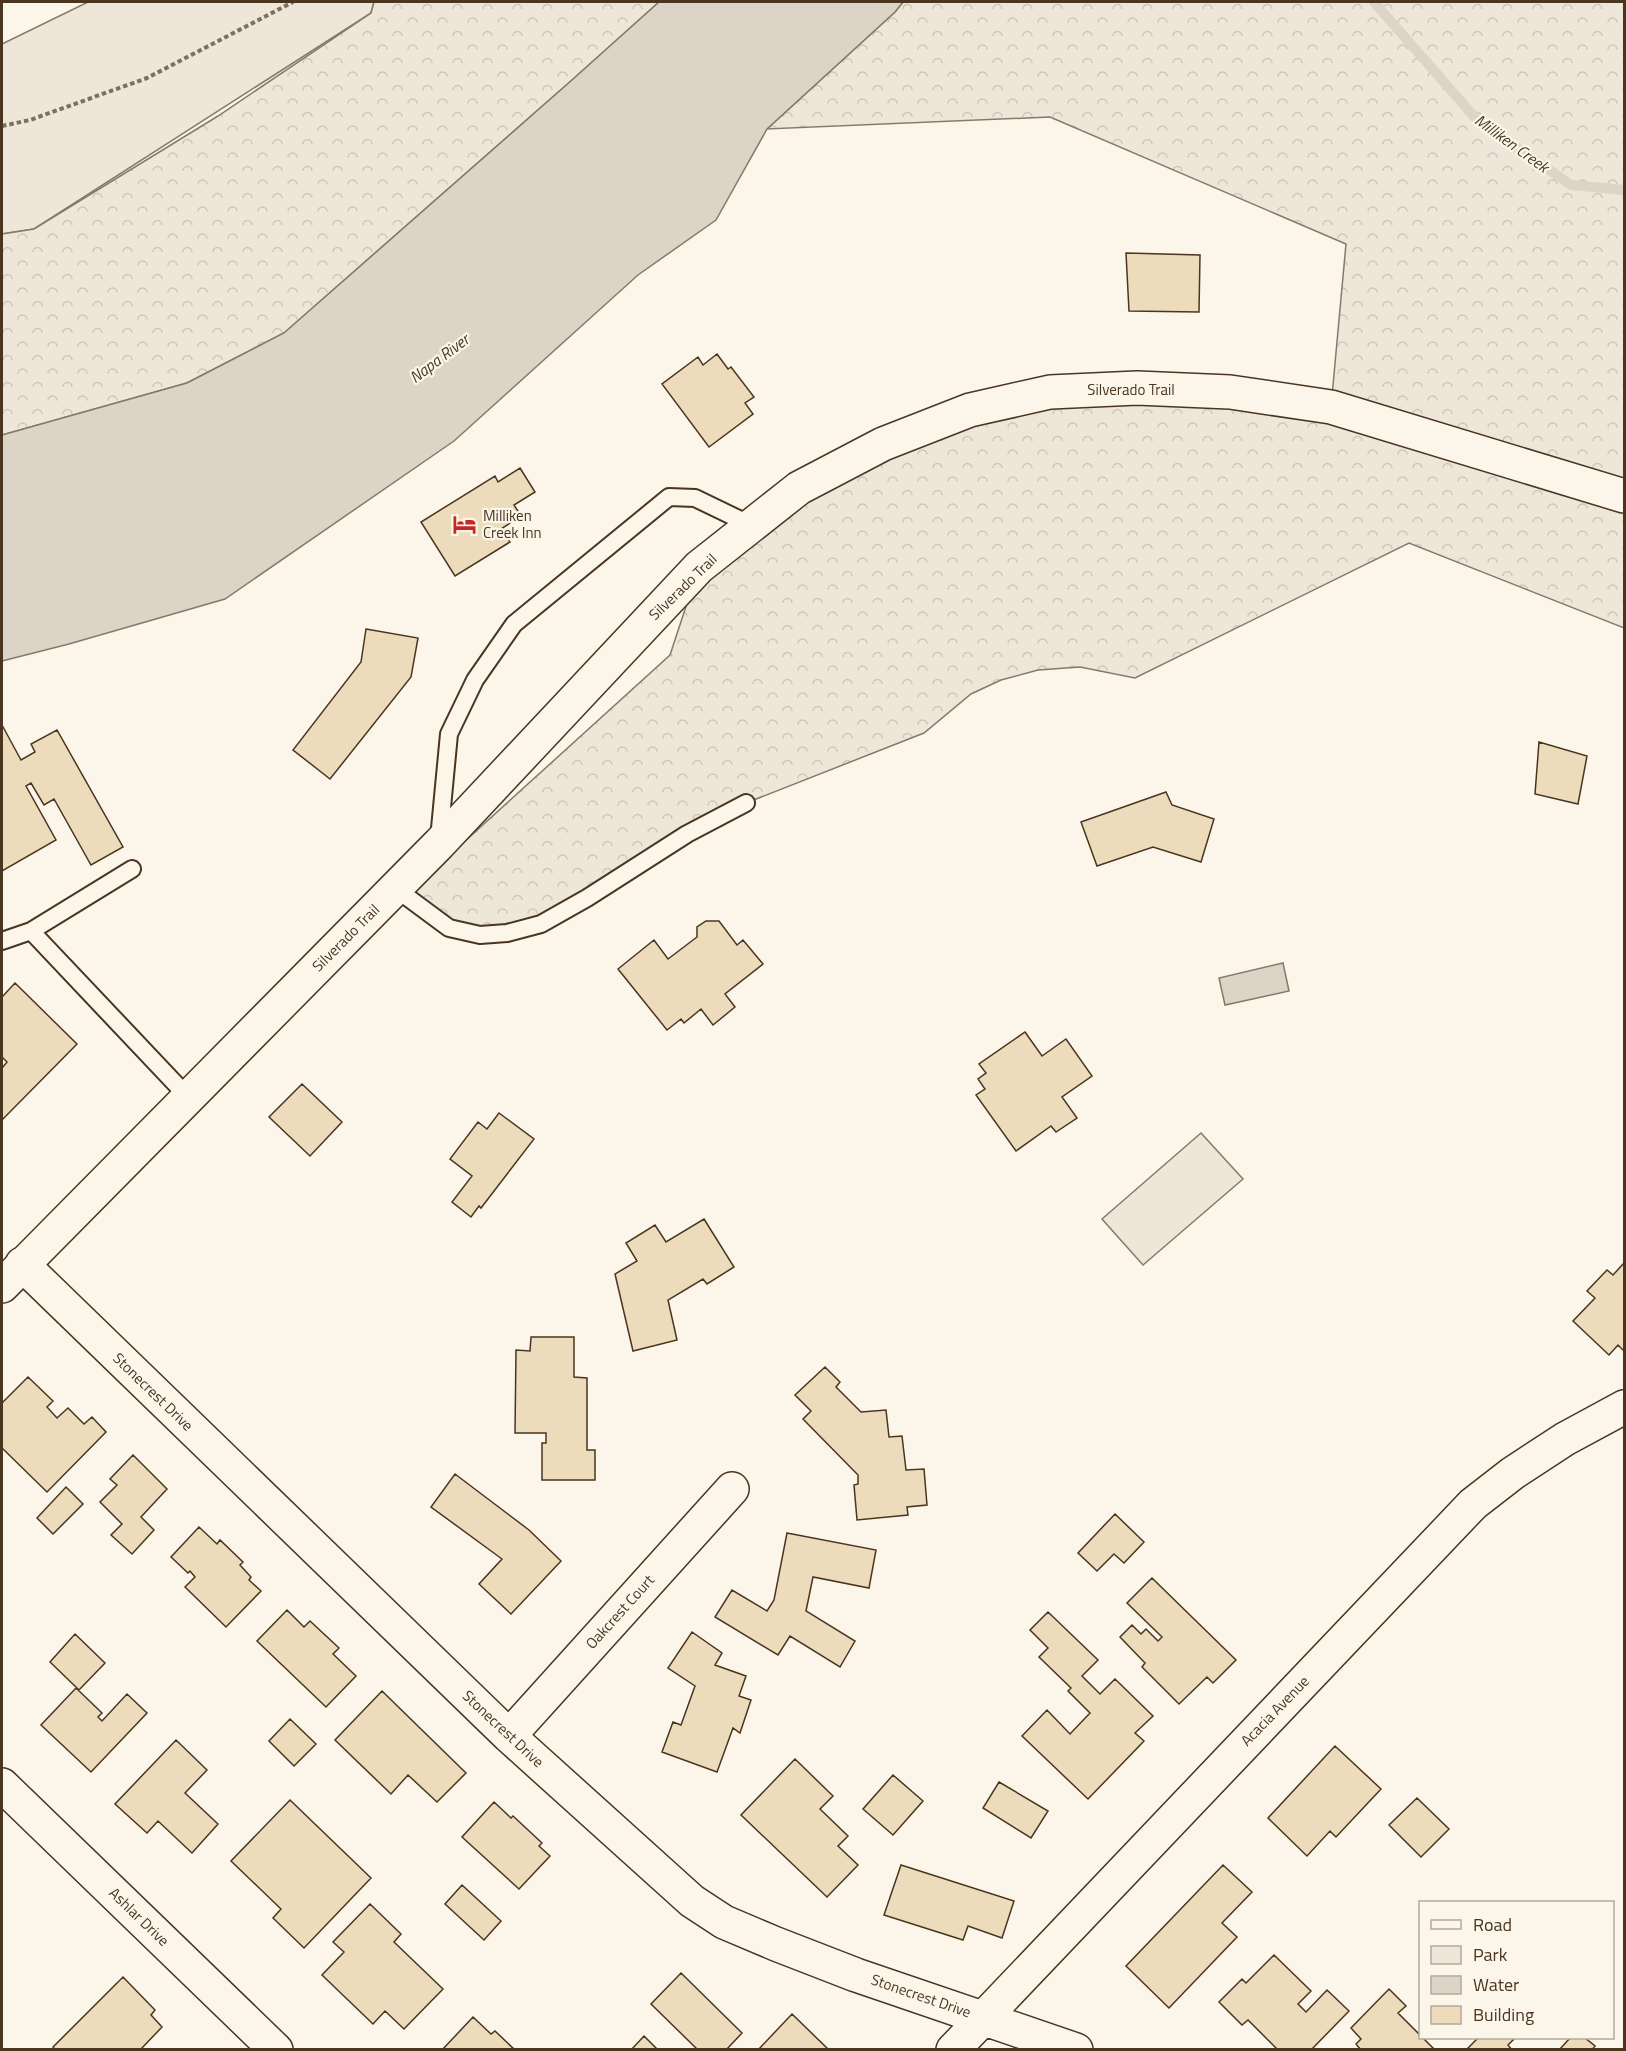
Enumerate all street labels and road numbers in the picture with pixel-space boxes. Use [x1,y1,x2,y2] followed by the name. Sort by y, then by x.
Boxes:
[1087,378,1175,401] street label: Silverado Trail
[643,548,722,625] street label: Silverado Trail
[307,899,385,977] street label: Silverado Trail
[108,1347,199,1436] street label: Stonecrest Drive
[580,1569,660,1654] street label: Oakcrest Court
[1235,1670,1314,1751] street label: Acacia Avenue
[457,1685,549,1773] street label: Stonecrest Drive
[104,1882,175,1951] street label: Ashlar Drive
[868,1968,974,2023] street label: Stonecrest Drive

